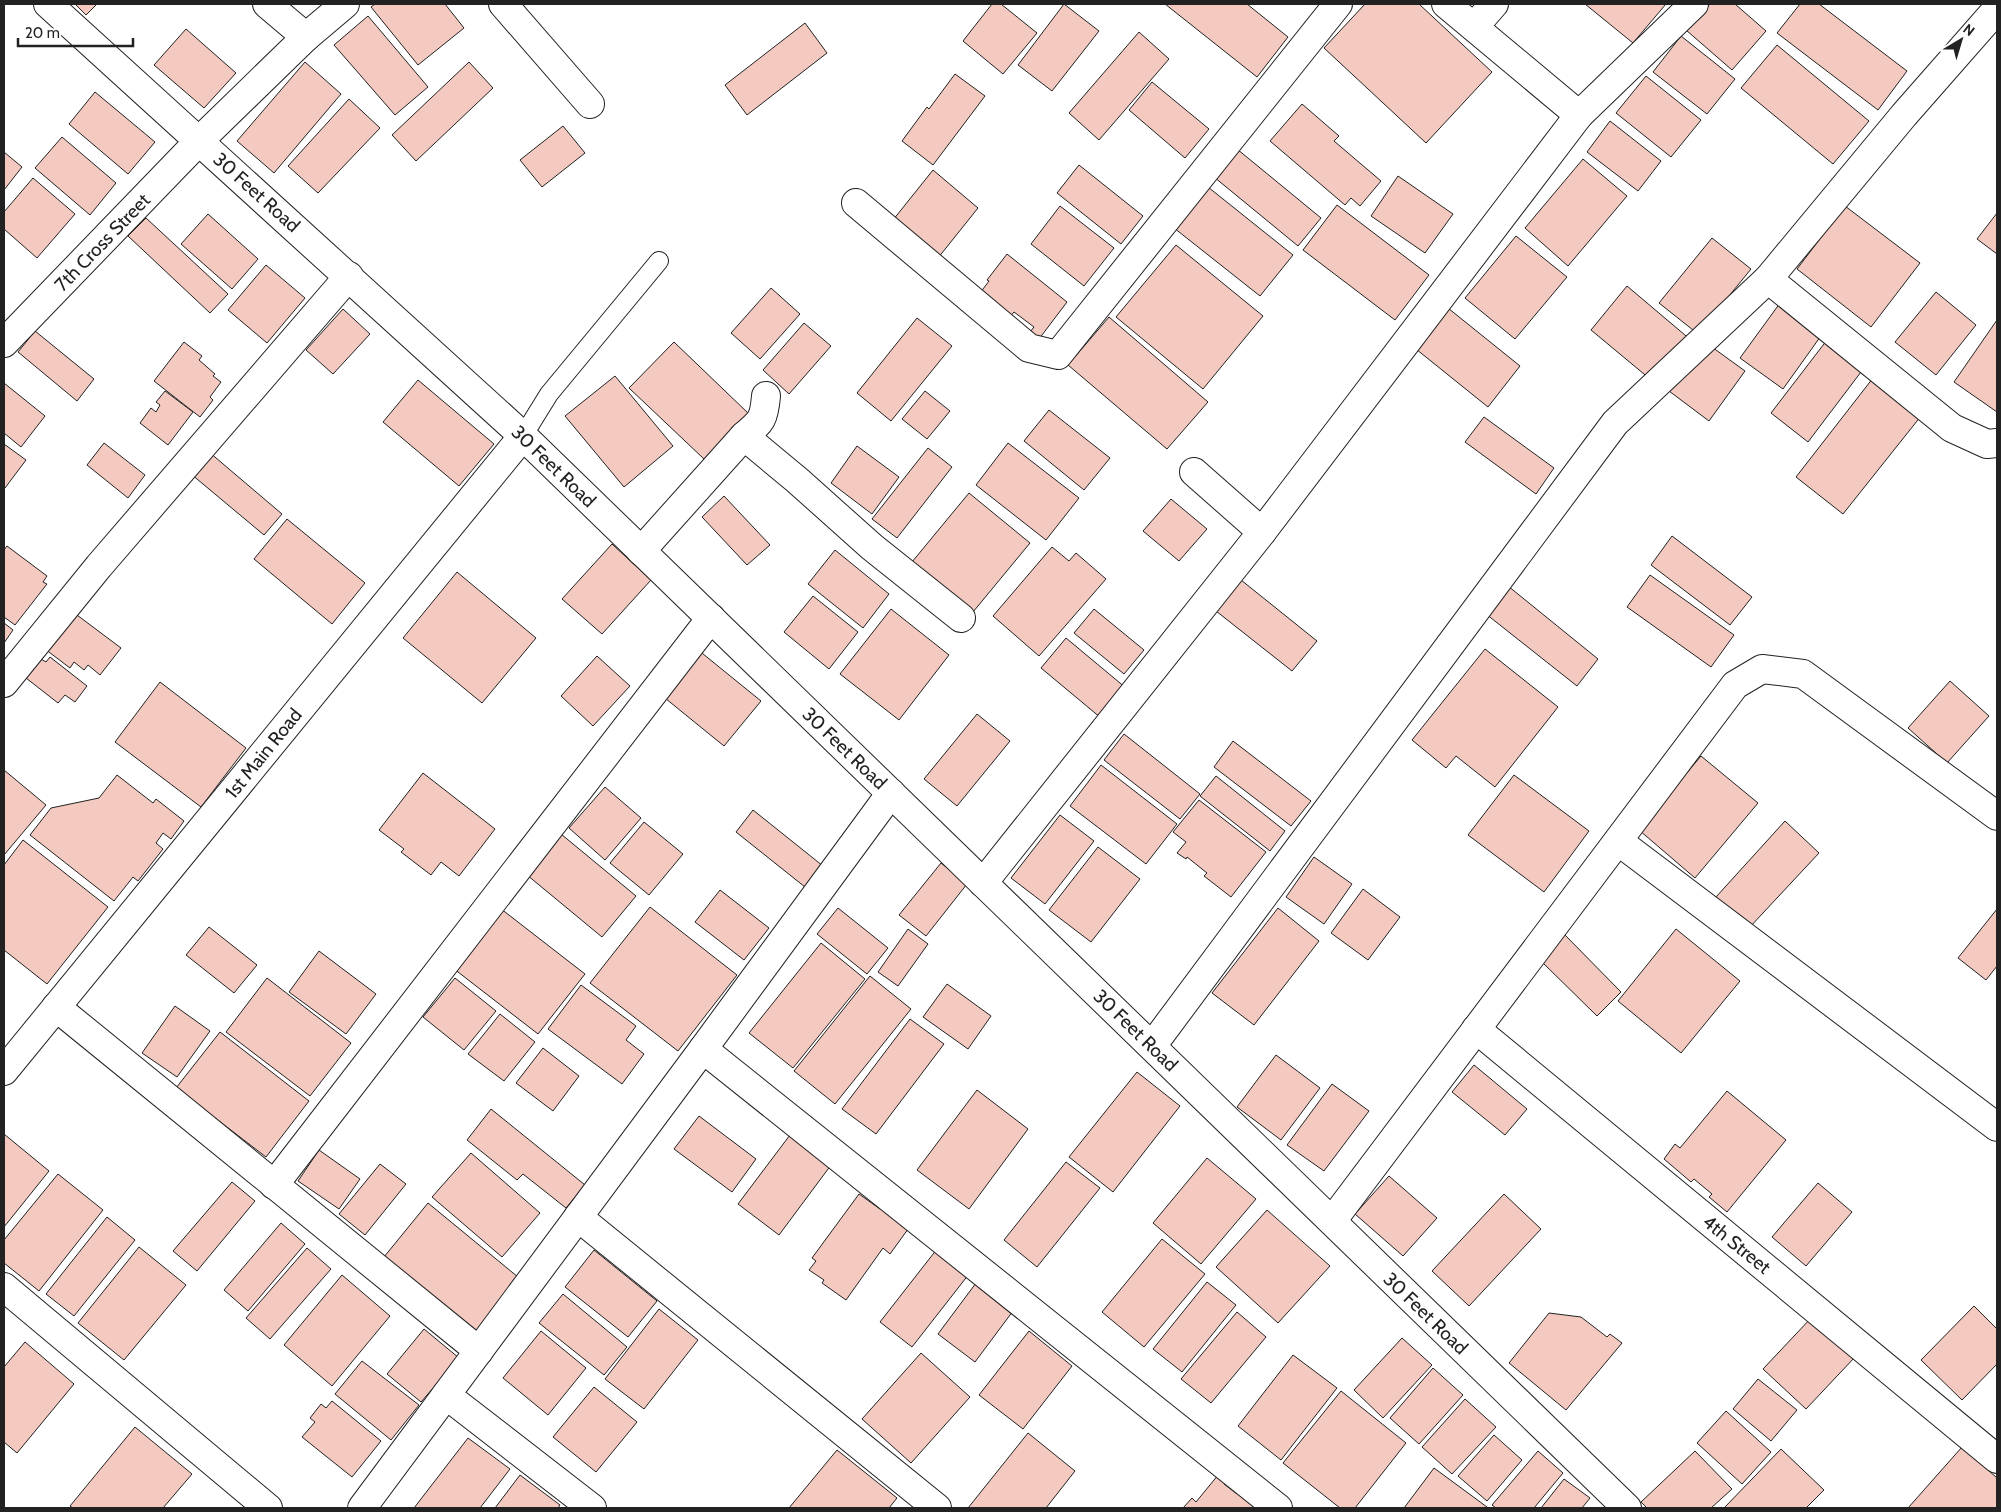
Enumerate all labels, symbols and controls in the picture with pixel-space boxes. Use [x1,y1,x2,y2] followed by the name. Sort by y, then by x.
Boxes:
[18,15,132,47] scale bar
[1936,15,1986,65] north arrow
[1960,20,1978,40] text: N
[25,24,60,42] text: 20 m
[209,148,305,237] street label: 30 Feet Road
[50,188,155,296] street label: 7th Cross Street
[507,420,601,512] street label: 30 Feet Road
[798,702,892,794] street label: 30 Feet Road
[220,704,307,803] street label: 1st Main Road
[1089,984,1183,1076] street label: 30 Feet Road
[1698,1210,1776,1279] street label: 4th Street
[1379,1267,1473,1359] street label: 30 Feet Road

